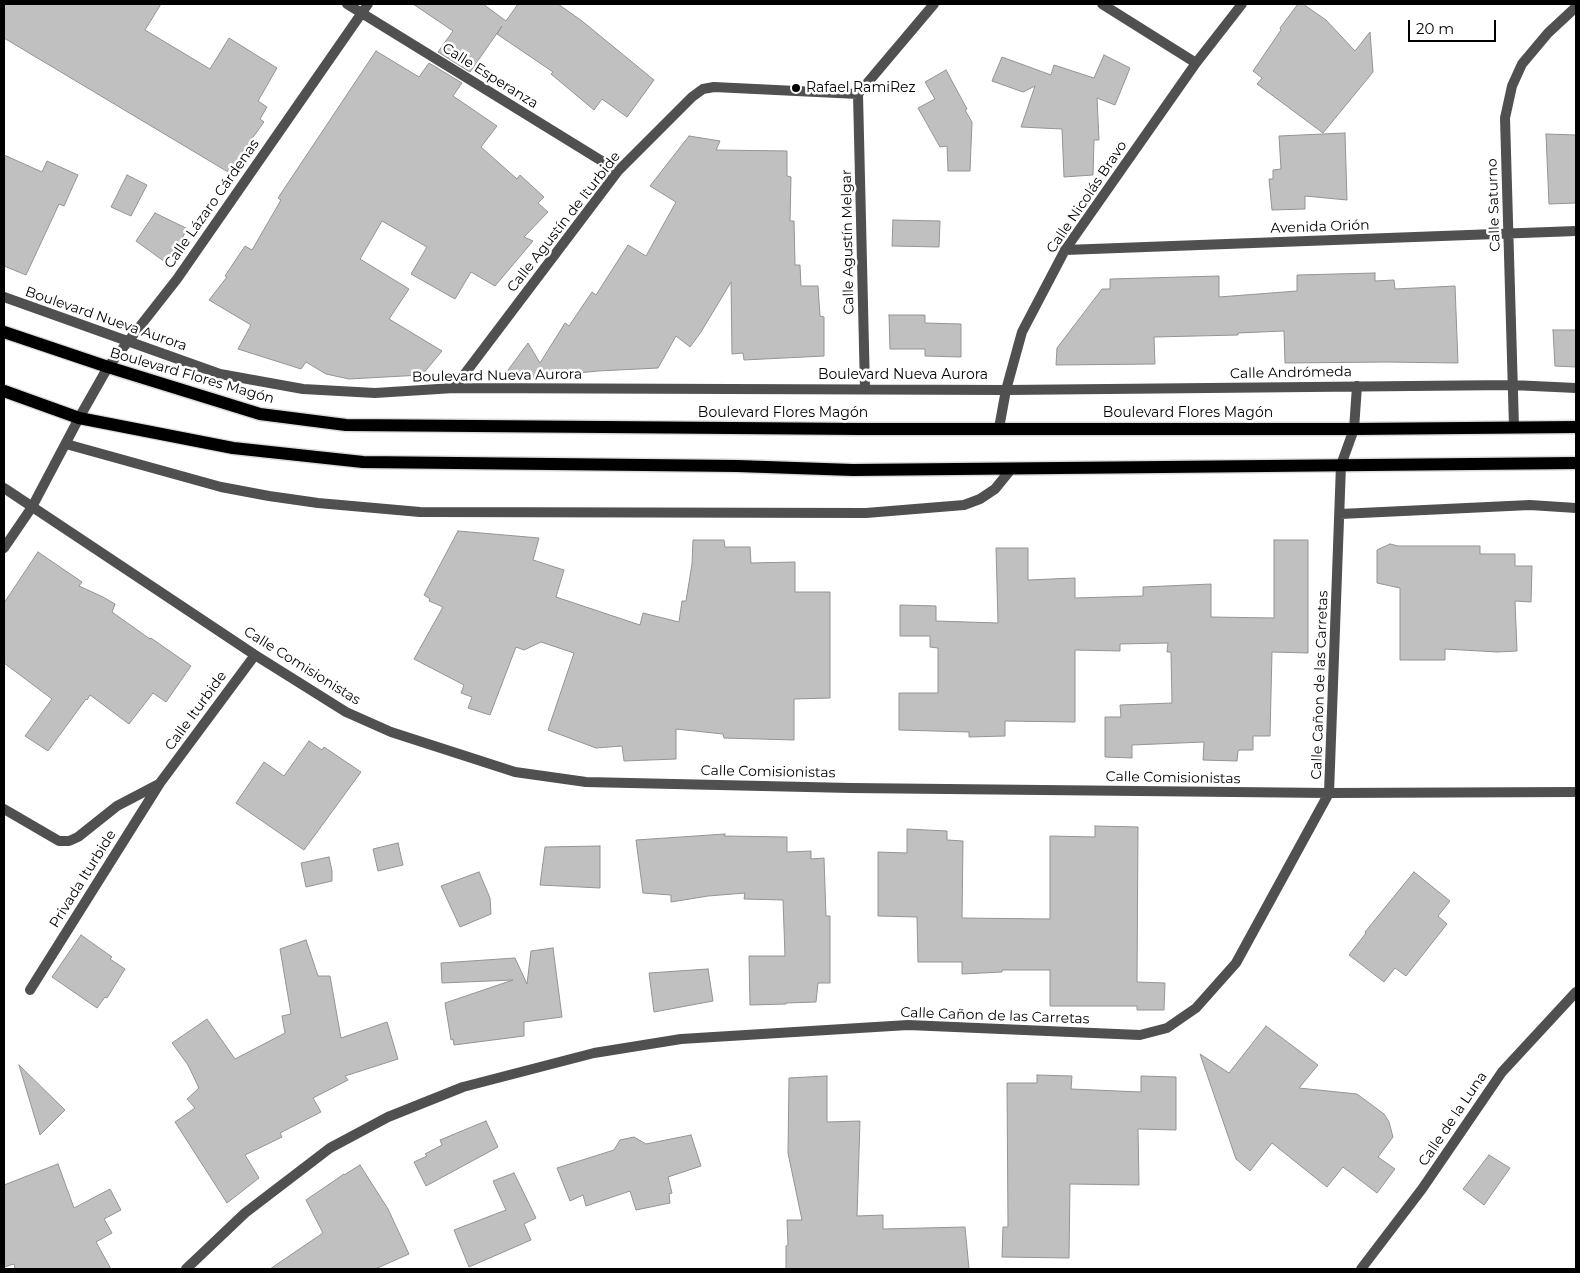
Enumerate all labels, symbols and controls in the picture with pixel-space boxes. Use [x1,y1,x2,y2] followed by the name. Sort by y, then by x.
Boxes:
[1410,10,1498,42] scale bar
[1416,19,1454,38] text: 20 m
[439,40,541,112] street label: Calle Esperanza
[806,80,916,96] place label: Rafael RamiRez
[790,82,802,94] marker: Rafael RamiRez
[161,136,263,272] street label: Calle Lázaro Cárdenas
[1043,138,1131,256] street label: Calle Nicolás Bravo
[504,148,624,296] street label: Calle Agustín de Iturbide
[1484,158,1504,252] street label: Calle Saturno
[838,169,858,315] street label: Calle Agustín Melgar
[1270,217,1370,237] street label: Avenida Orión
[23,283,189,355] street label: Boulevard Nueva Aurora
[108,344,276,408] street label: Boulevard Flores Magón
[1230,364,1352,382] street label: Calle Andrómeda
[412,366,582,386] street label: Boulevard Nueva Aurora
[818,367,988,383] street label: Boulevard Nueva Aurora
[698,405,868,421] street label: Boulevard Flores Magón
[1103,405,1273,421] street label: Boulevard Flores Magón
[1308,590,1332,780] street label: Calle Cañon de las Carretas
[240,623,364,709] street label: Calle Comisionistas
[162,668,230,754] street label: Calle Iturbide
[701,762,835,782] street label: Calle Comisionistas
[1106,768,1240,788] street label: Calle Comisionistas
[46,827,120,931] street label: Privada Iturbide
[900,1004,1090,1028] street label: Calle Cañon de las Carretas
[1415,1069,1491,1169] street label: Calle de la Luna

